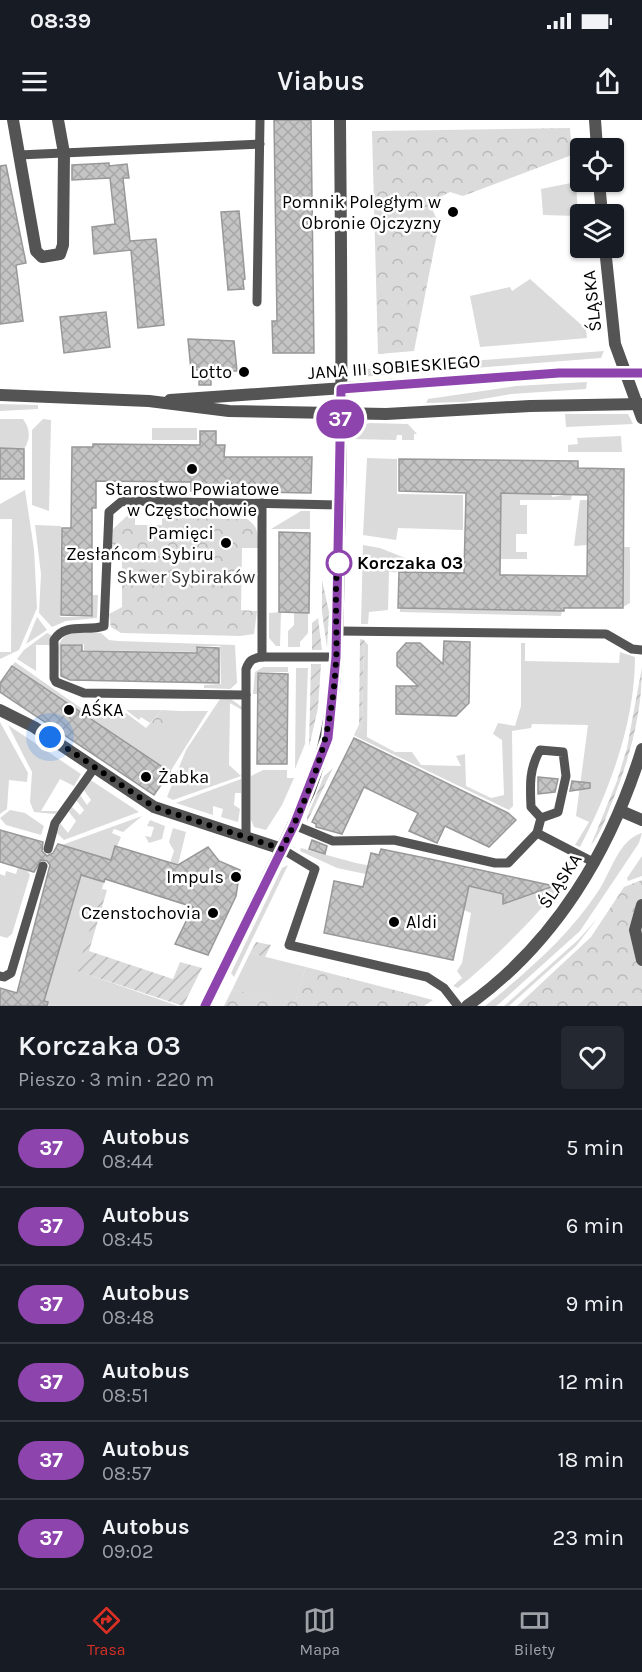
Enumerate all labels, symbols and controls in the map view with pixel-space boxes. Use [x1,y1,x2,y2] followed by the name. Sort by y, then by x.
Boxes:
[30,8,91,34] text: 08:39
[18,65,51,98] icon: menu
[277,65,365,97] text: Viabus
[591,65,624,98] icon: share
[570,138,624,258] map controls
[570,138,624,192] button: locate
[282,191,442,234] place label: Pomnik Poległym w Obronie Ojczyzny
[570,204,624,258] button: layers
[446,205,460,219] marker: Pomnik Poległym w Obronie Ojczyzny
[577,269,606,333] street label: ŚLĄSKA
[307,350,481,384] street label: JANA III SOBIESKIEGO
[190,361,232,383] place label: Lotto
[237,365,251,379] marker: Lotto
[313,400,367,438] line badge: 37
[328,407,352,431] text: 37
[185,462,199,476] marker: Starostwo Powiatowe w Częstochowie
[105,478,279,521] place label: Starostwo Powiatowe w Częstochowie
[66,522,214,565] place label: Pamięci Zesłańcom Sybiru
[219,536,233,550] marker: Pamięci Zesłańcom Sybiru
[326,550,352,576] marker: Korczaka 03
[357,552,463,574] place label: Korczaka 03
[117,566,255,588] park label: Skwer Sybiraków
[81,698,124,721] place label: AŚKA
[62,703,76,717] marker: AŚKA
[35,722,65,752] your location
[158,766,209,788] place label: Żabka
[139,770,153,784] marker: Żabka
[533,849,586,913] street label: ŚLĄSKA
[166,866,224,888] place label: Impuls
[229,870,243,884] marker: Impuls
[81,902,201,924] place label: Czenstochovia
[206,906,220,920] marker: Czenstochovia
[406,911,437,933] place label: Aldi
[387,915,401,929] marker: Aldi
[561,1026,624,1089] button: heart
[18,1029,181,1062] text: Korczaka 03
[18,1068,214,1091] text: Pieszo · 3 min · 220 m
[102,1124,190,1150] text: Autobus
[566,1135,624,1161] text: 5 min
[39,1136,63,1160] text: 37
[102,1150,153,1173] text: 08:44
[102,1202,190,1228] text: Autobus
[566,1213,624,1239] text: 6 min
[39,1214,63,1238] text: 37
[102,1228,153,1251] text: 08:45
[102,1280,190,1306] text: Autobus
[566,1291,624,1317] text: 9 min
[39,1292,63,1316] text: 37
[102,1306,154,1329] text: 08:48
[102,1358,190,1384] text: Autobus
[558,1369,624,1395] text: 12 min
[39,1370,63,1394] text: 37
[102,1384,149,1407] text: 08:51
[102,1436,190,1462] text: Autobus
[558,1447,624,1473] text: 18 min
[39,1448,63,1472] text: 37
[102,1462,151,1485] text: 08:57
[102,1514,190,1540] text: Autobus
[553,1525,624,1551] text: 23 min
[39,1526,63,1550] text: 37
[102,1540,154,1563] text: 09:02
[87,1604,126,1659] tab: Trasa
[300,1604,340,1659] tab: Mapa
[514,1604,555,1659] tab: Bilety

